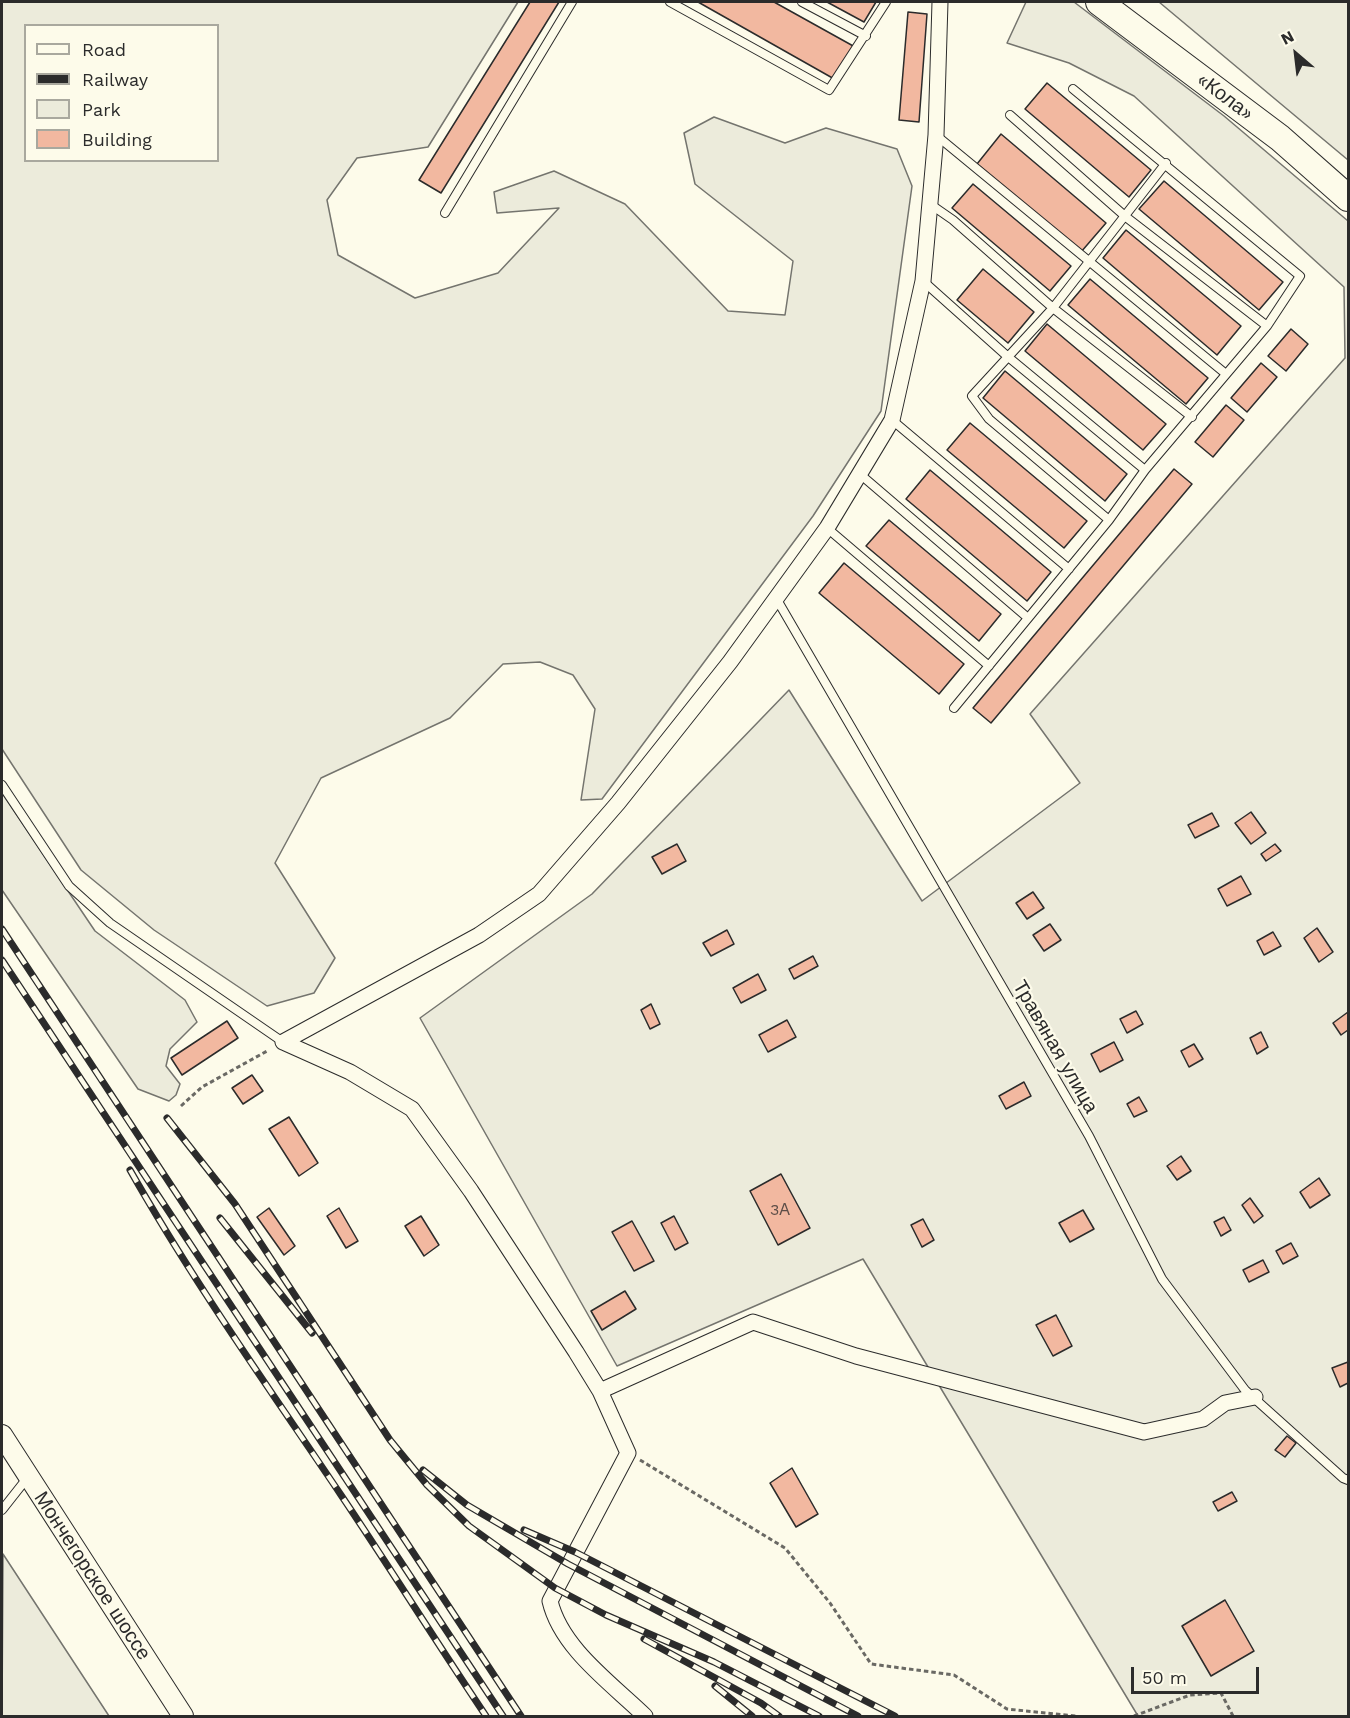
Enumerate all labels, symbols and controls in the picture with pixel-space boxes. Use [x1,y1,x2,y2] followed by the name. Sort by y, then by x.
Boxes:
[24,24,219,162] legend
[1266,24,1326,84] north arrow
[1278,26,1297,49] text: N
[82,39,126,60] text: Road
[1192,68,1258,126] street label: «Кола»
[82,69,148,90] text: Railway
[82,99,121,120] text: Park
[82,129,152,150] text: Building
[1007,976,1103,1118] street label: Травяная улица
[770,1200,790,1220] house number: 3А
[29,1487,155,1665] street label: Мончегорское шоссе
[1134,1655,1262,1693] scale bar
[1142,1667,1187,1688] text: 50 m

